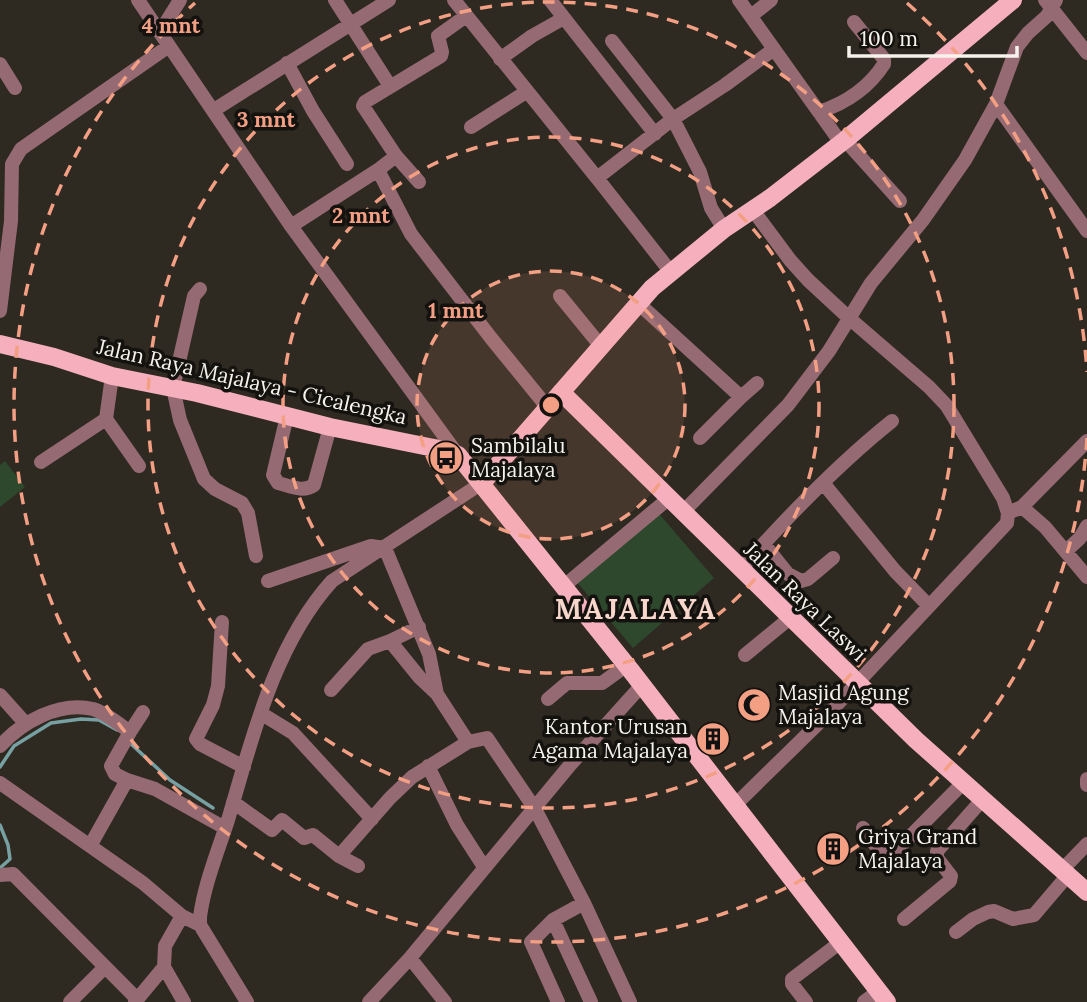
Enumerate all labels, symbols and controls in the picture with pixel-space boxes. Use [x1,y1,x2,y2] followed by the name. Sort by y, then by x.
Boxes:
[142,12,200,39] text: 4 mnt
[849,14,1017,58] scale bar
[860,25,918,52] text: 100 m
[237,106,296,133] text: 3 mnt
[332,202,390,229] text: 2 mnt
[428,297,484,324] text: 1 mnt
[94,332,410,430] street label: Jalan Raya Majalaya - Cicalengka
[539,393,563,417] centre of rings
[471,432,565,483] place label: Sambilalu Majalaya
[427,439,465,477] bus stop icon: Sambilalu Majalaya
[738,536,872,667] street label: Jalan Raya Laswi
[555,591,717,627] district label: MAJALAYA
[778,679,909,730] place label: Masjid Agung Majalaya
[735,686,773,724] mosque icon: Masjid Agung Majalaya
[532,713,688,764] place label: Kantor Urusan Agama Majalaya
[694,720,732,758] building icon: Kantor Urusan Agama Majalaya
[858,823,977,874] place label: Griya Grand Majalaya
[814,830,852,868] building icon: Griya Grand Majalaya

